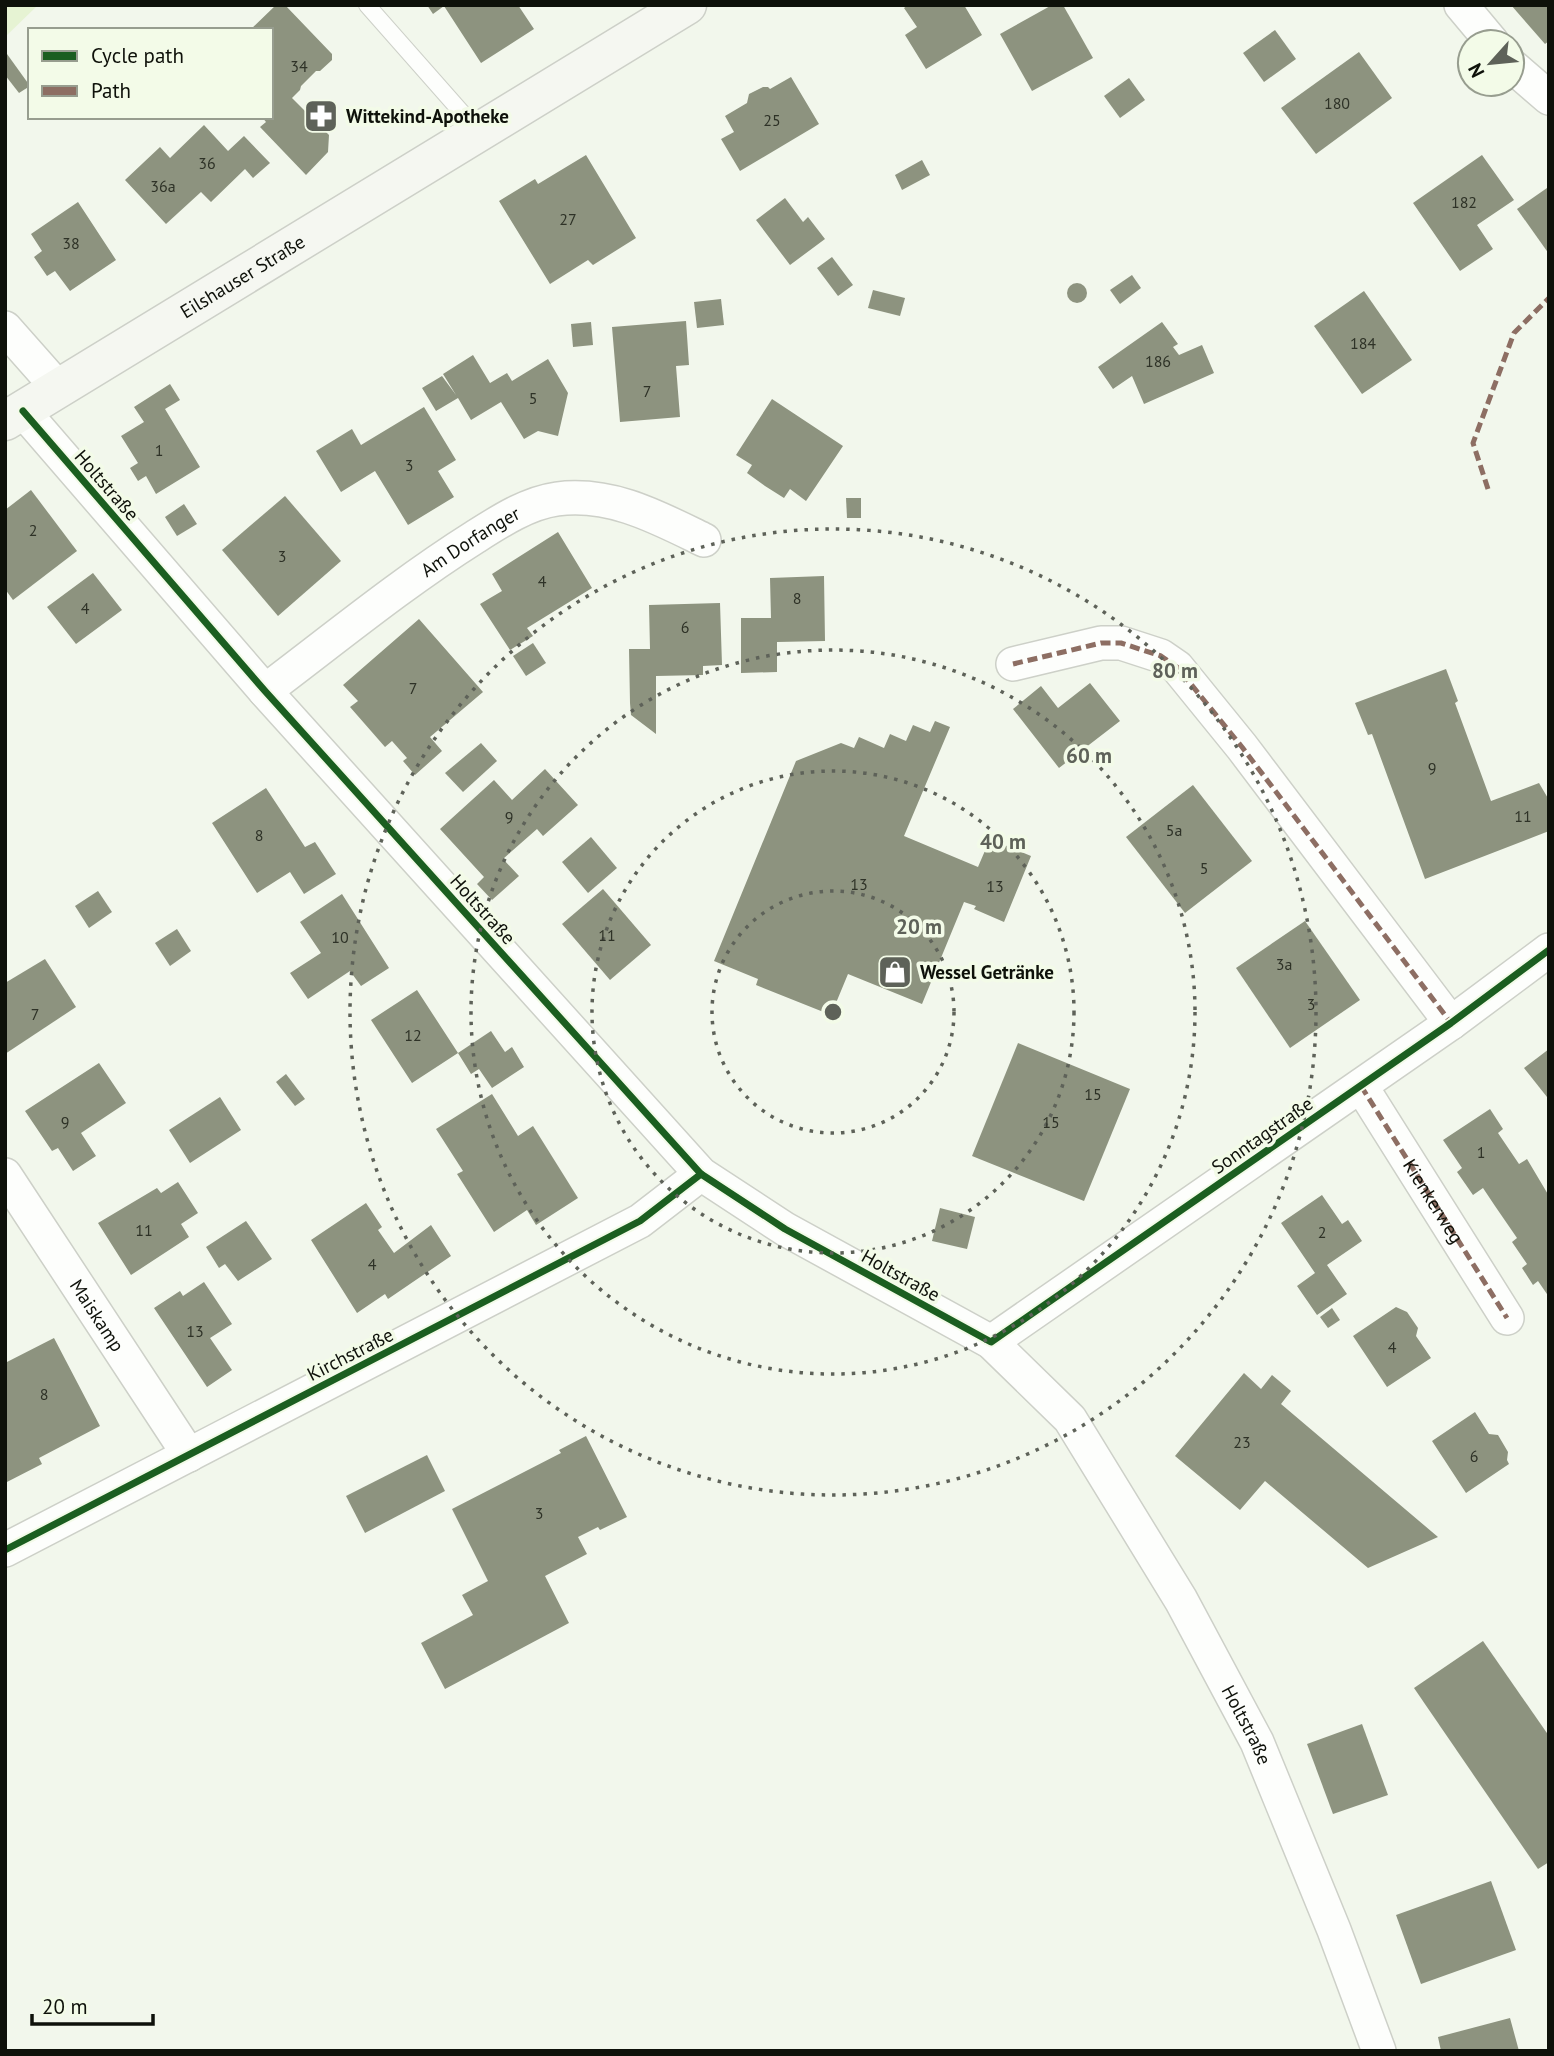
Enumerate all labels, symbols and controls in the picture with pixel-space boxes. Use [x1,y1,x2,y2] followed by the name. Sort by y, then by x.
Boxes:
[28,28,273,119] legend
[1456,28,1526,98] north arrow
[91,42,184,69] text: Cycle path
[290,56,308,76] house number: 34
[1462,60,1489,82] text: N
[91,77,131,104] text: Path
[1324,93,1350,113] house number: 180
[302,97,340,135] pharmacy icon: Wittekind-Apotheke
[346,104,509,128] place label: Wittekind-Apotheke
[763,110,781,130] house number: 25
[198,153,216,173] house number: 36
[150,176,176,196] house number: 36a
[1451,192,1477,212] house number: 182
[559,209,577,229] house number: 27
[176,229,309,323] street label: Eilshauser Straße
[62,233,80,253] house number: 38
[1350,333,1376,353] house number: 184
[1145,351,1171,371] house number: 186
[643,381,651,401] house number: 7
[529,388,537,408] house number: 5
[155,440,163,460] house number: 1
[70,445,144,525] street label: Holtstraße
[405,455,413,475] house number: 3
[416,501,524,582] street label: Am Dorfanger
[29,520,37,540] house number: 2
[278,546,286,566] house number: 3
[538,571,547,591] house number: 4
[793,588,801,608] house number: 8
[81,598,90,618] house number: 4
[681,617,689,637] house number: 6
[1152,657,1198,684] text: 80 m
[409,678,417,698] house number: 7
[1066,742,1112,769] text: 60 m
[1428,758,1436,778] house number: 9
[1514,806,1532,826] house number: 11
[505,807,513,827] house number: 9
[1166,820,1182,840] house number: 5a
[255,825,263,845] house number: 8
[980,828,1026,855] text: 40 m
[1200,858,1208,878] house number: 5
[445,869,521,949] street label: Holtstraße
[850,874,868,894] house number: 13
[986,876,1004,896] house number: 13
[896,913,942,940] text: 20 m
[598,925,616,945] house number: 11
[331,927,349,947] house number: 10
[876,953,914,991] shop icon: Wessel Getränke
[1276,954,1292,974] house number: 3a
[920,960,1054,984] place label: Wessel Getränke
[1307,994,1315,1014] house number: 3
[821,1000,845,1024] centre of rings
[31,1004,39,1024] house number: 7
[404,1025,422,1045] house number: 12
[1084,1084,1102,1104] house number: 15
[1207,1091,1317,1179] street label: Sonntagstraße
[61,1112,69,1132] house number: 9
[1042,1112,1060,1132] house number: 15
[1477,1142,1485,1162] house number: 1
[1398,1154,1469,1248] street label: Kienkerweg
[135,1220,153,1240] house number: 11
[1318,1222,1326,1242] house number: 2
[857,1244,945,1306] street label: Holtstraße
[368,1254,377,1274] house number: 4
[65,1275,130,1356] street label: Maiskamp
[186,1321,204,1341] house number: 13
[303,1322,397,1386] street label: Kirchstraße
[1388,1337,1397,1357] house number: 4
[40,1384,48,1404] house number: 8
[1233,1432,1251,1452] house number: 23
[1470,1446,1478,1466] house number: 6
[535,1503,543,1523] house number: 3
[1217,1681,1277,1768] street label: Holtstraße
[32,1982,152,2026] scale bar
[42,1993,88,2020] text: 20 m

